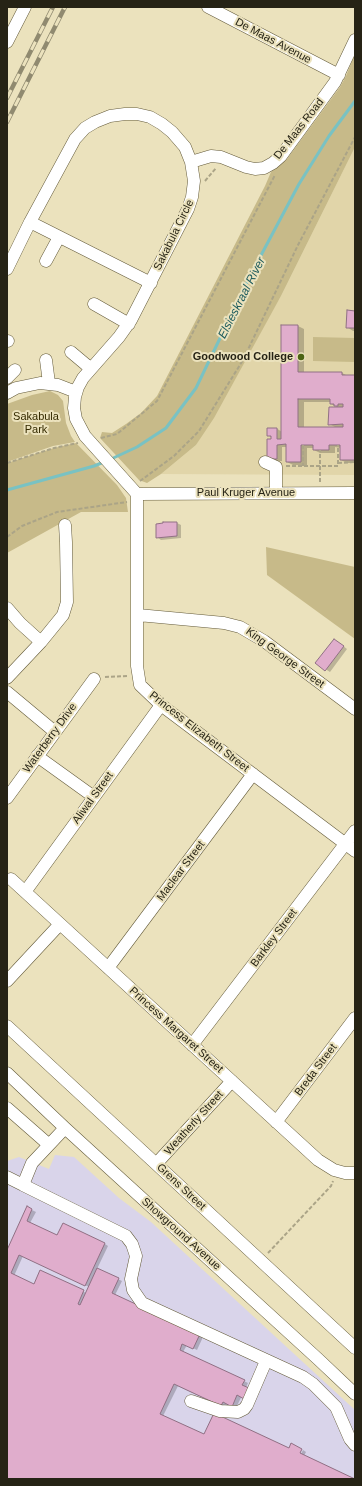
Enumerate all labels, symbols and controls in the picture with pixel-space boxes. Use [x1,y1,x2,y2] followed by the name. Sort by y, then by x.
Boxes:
[233,15,313,67] street label: De Maas Avenue
[271,96,327,162] street label: De Maas Road
[151,197,197,273] street label: Sakabula Circle
[215,255,269,341] water label: Elsieskraal River
[193,350,293,364] place label: Goodwood College
[296,352,306,362] marker: Goodwood College
[13,410,59,436] park label: Sakabula Park
[197,486,295,500] street label: Paul Kruger Avenue
[243,625,327,691] street label: King George Street
[147,689,251,775] street label: Princess Elizabeth Street
[20,701,80,775] street label: Waterberry Drive
[70,769,116,827] street label: Aliwal Street
[154,838,208,904] street label: Maclear Street
[248,906,300,970] street label: Barkley Street
[126,984,226,1076] street label: Princess Margaret Street
[292,1041,340,1099] street label: Breda Street
[162,1088,226,1158] street label: Weatherly Street
[154,1161,208,1213] street label: Grens Street
[139,1195,223,1273] street label: Showground Avenue

